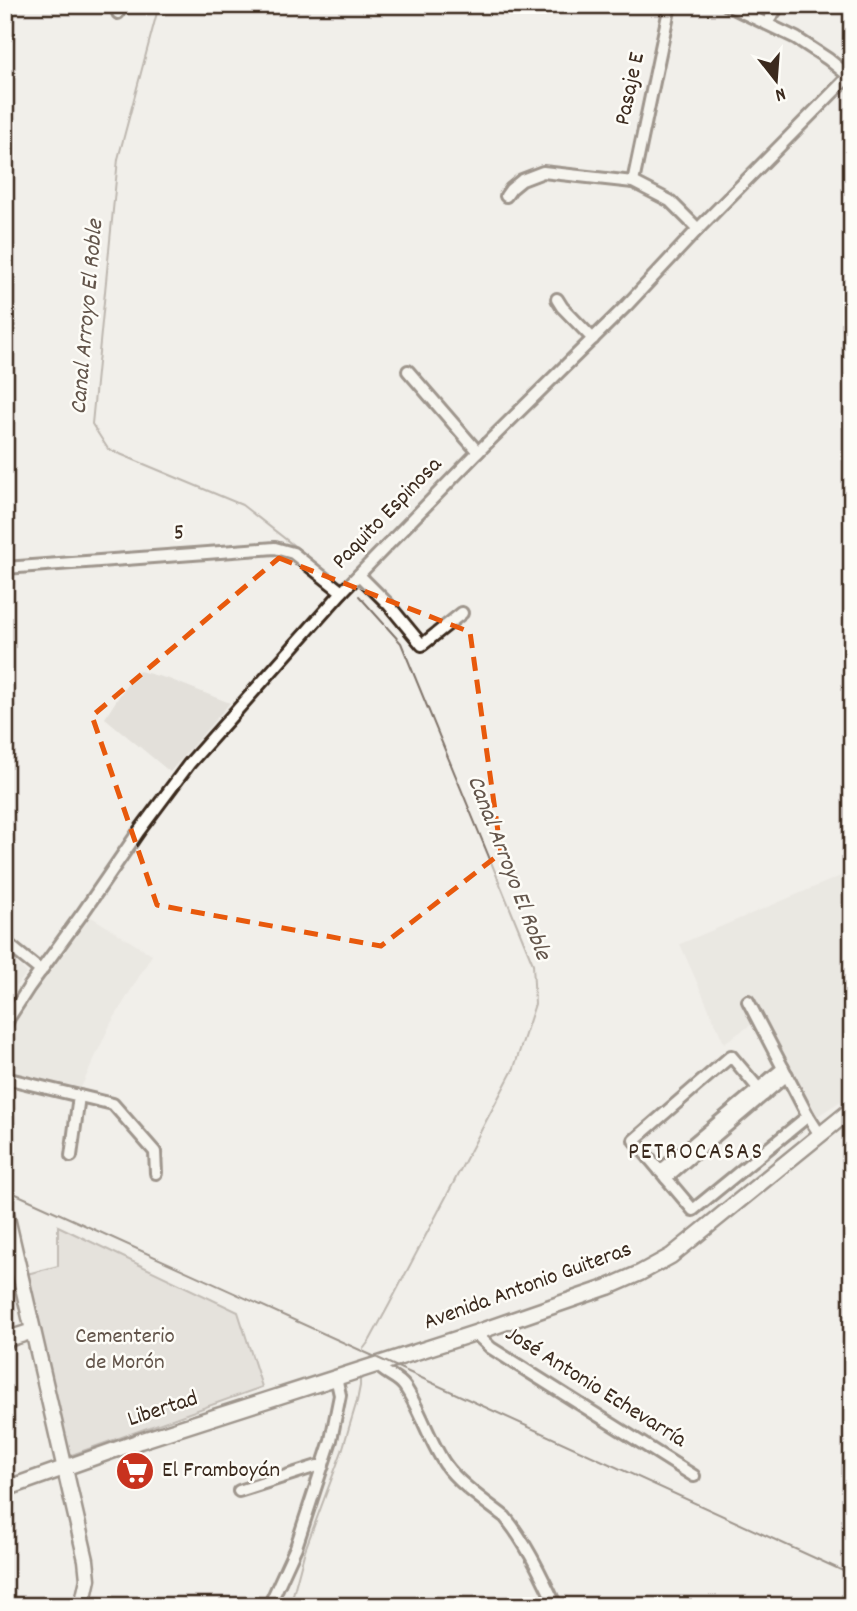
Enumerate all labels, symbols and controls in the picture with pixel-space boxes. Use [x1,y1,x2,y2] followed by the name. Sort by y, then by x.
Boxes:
[742,46,812,116] north arrow
[607,49,655,128] street label: Pasaje E
[772,79,788,107] text: N
[63,217,114,416] water label: Canal Arroyo El Roble
[325,449,451,578] street label: Paquito Espinosa
[173,517,185,551] street label: 5
[457,771,559,967] water label: Canal Arroyo El Roble
[628,1136,764,1170] district label: PETROCASAS
[419,1234,637,1340] street label: Avenida Antonio Guiteras
[498,1319,693,1458] street label: José Antonio Echevarría
[75,1321,175,1380] park label: Cementerio de Morón
[124,1383,202,1437] street label: Libertad
[114,1450,156,1492] supermarket icon: El Framboyán
[162,1455,280,1488] place label: El Framboyán

